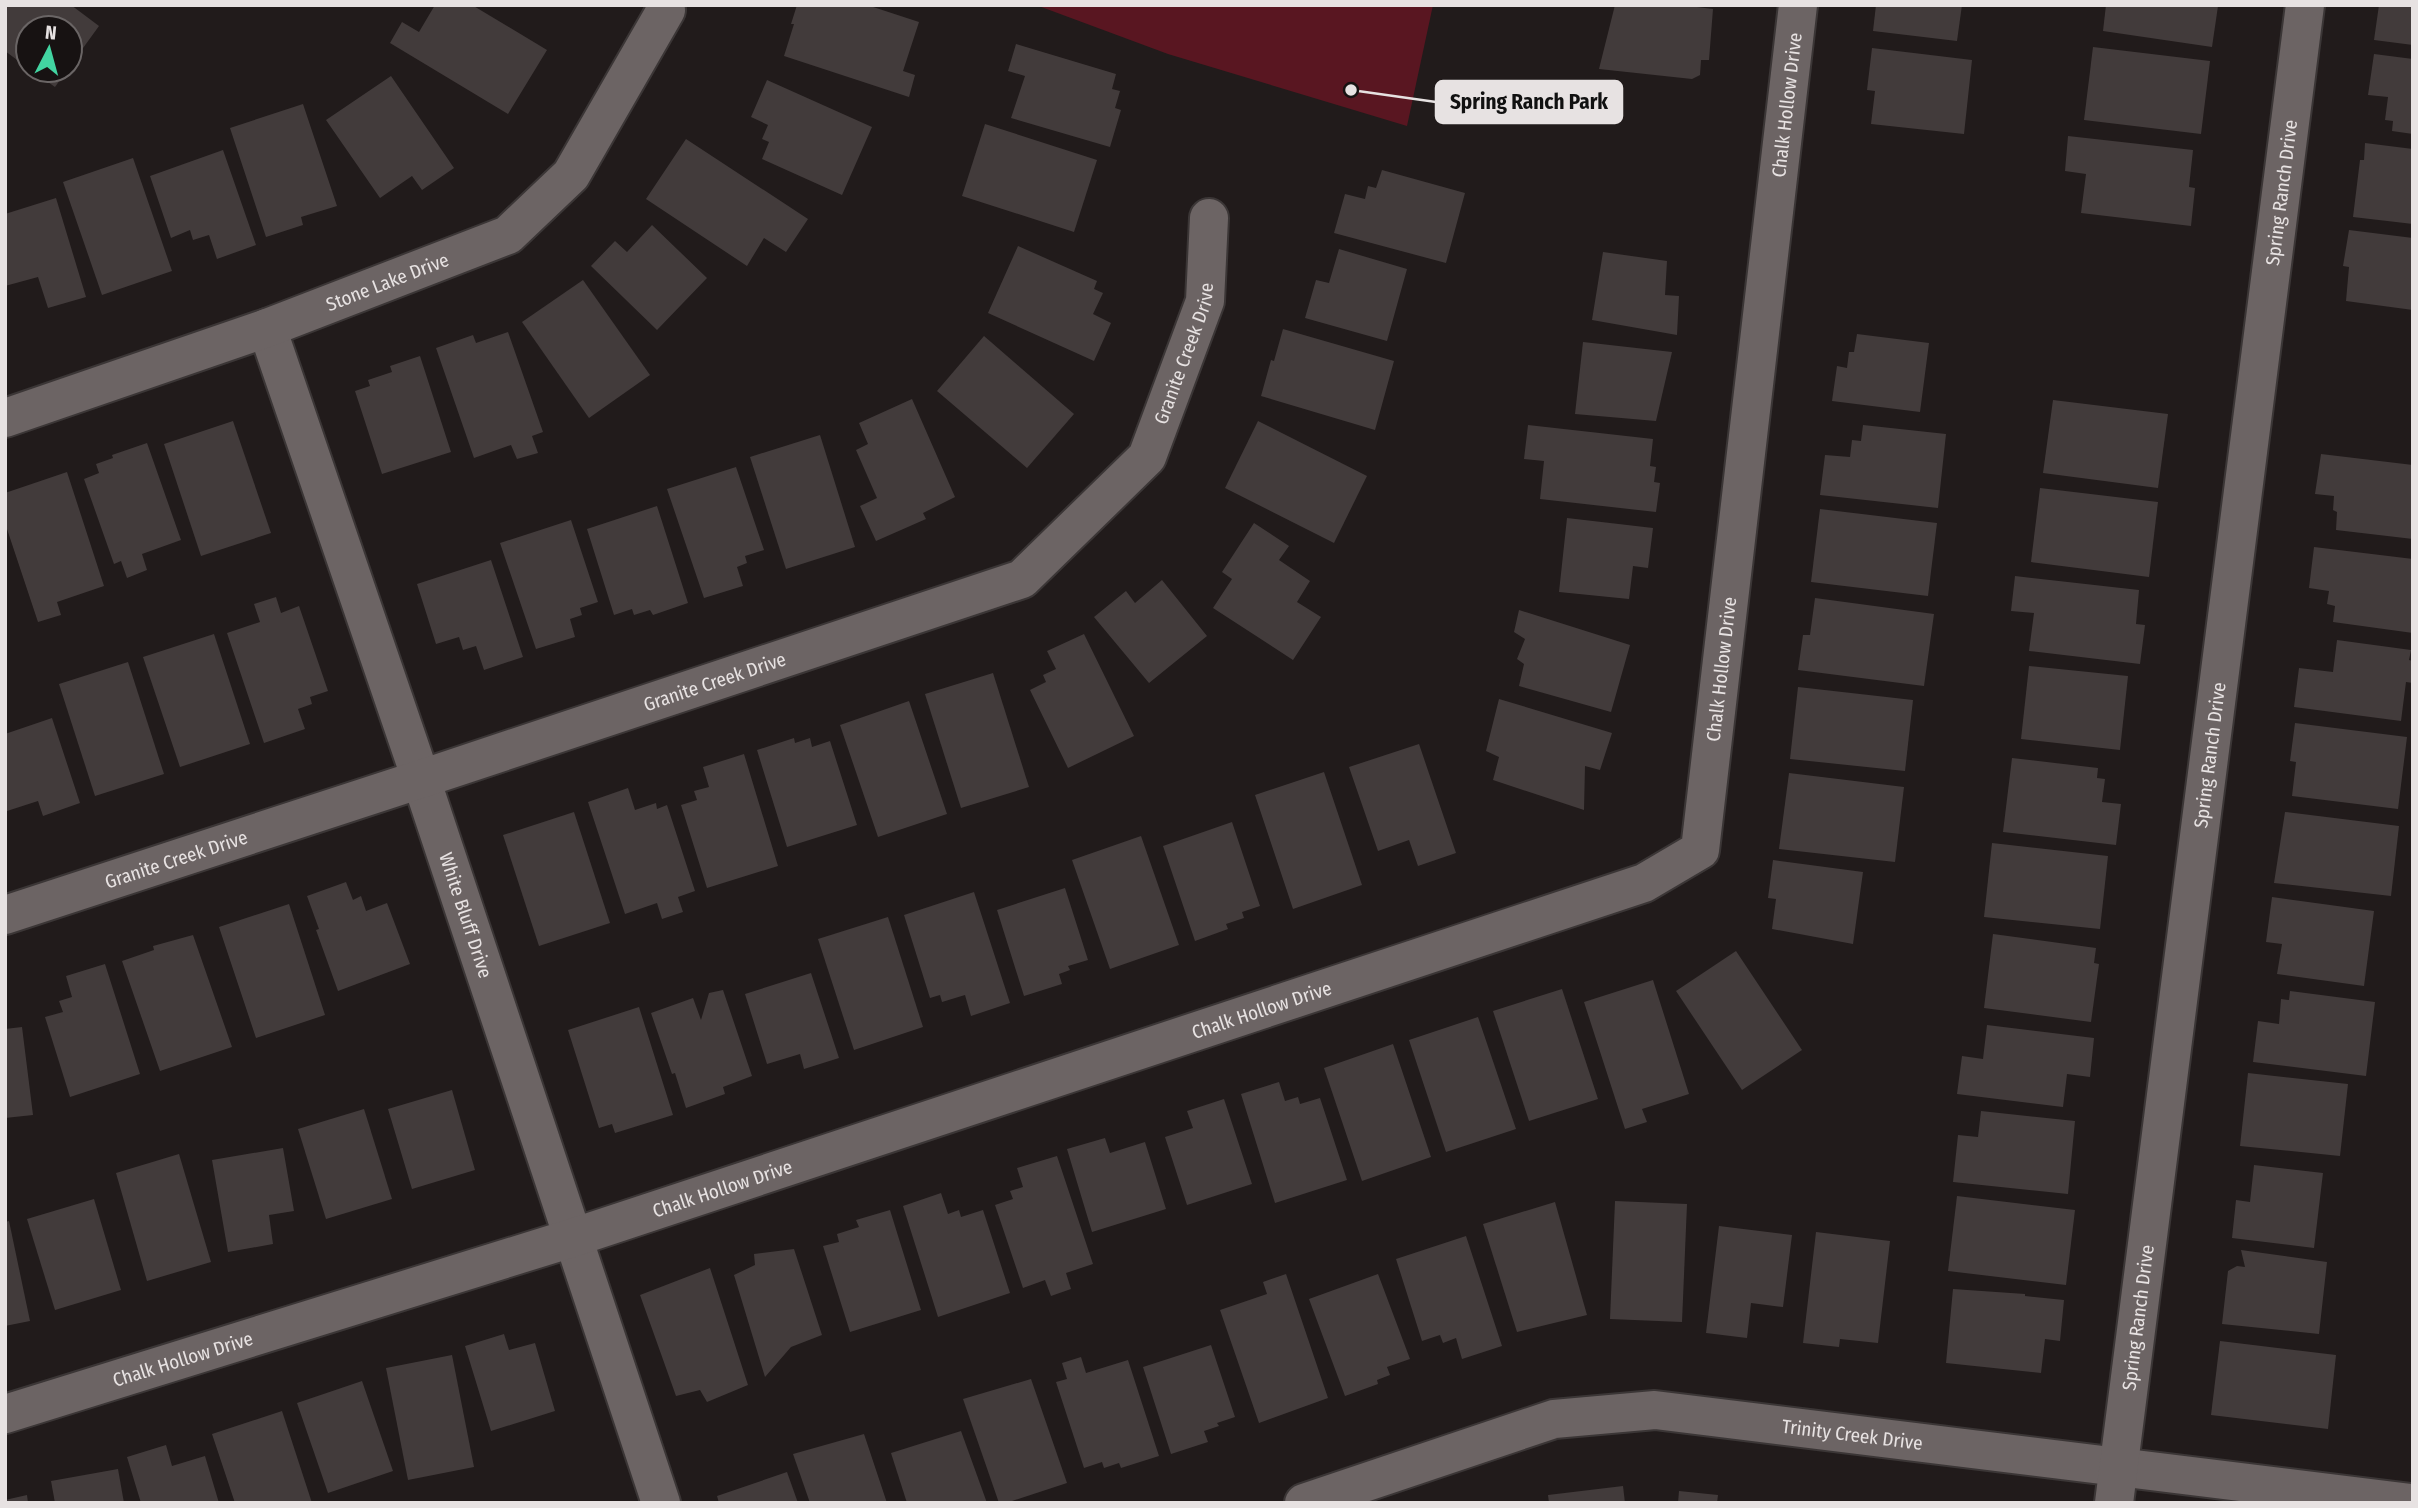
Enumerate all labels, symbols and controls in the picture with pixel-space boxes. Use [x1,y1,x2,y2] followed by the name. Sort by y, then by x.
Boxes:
[14,14,84,84] north arrow
[44,21,58,45] text: N
[1767,31,1807,179] street label: Chalk Hollow Drive
[1436,81,1622,123] callout: Spring Ranch Park
[1450,89,1608,115] text: Spring Ranch Park
[2261,118,2302,267] street label: Spring Ranch Drive
[323,248,452,316] street label: Stone Lake Drive
[1149,282,1218,428] street label: Granite Creek Drive
[1702,596,1741,743] street label: Chalk Hollow Drive
[640,647,789,716] street label: Granite Creek Drive
[2189,681,2231,829] street label: Spring Ranch Drive
[102,826,250,894] street label: Granite Creek Drive
[434,850,497,981] street label: White Bluff Drive
[1189,976,1334,1044] street label: Chalk Hollow Drive
[650,1155,795,1223] street label: Chalk Hollow Drive
[2117,1243,2159,1392] street label: Spring Ranch Drive
[110,1327,256,1392] street label: Chalk Hollow Drive
[1781,1415,1924,1455] street label: Trinity Creek Drive

